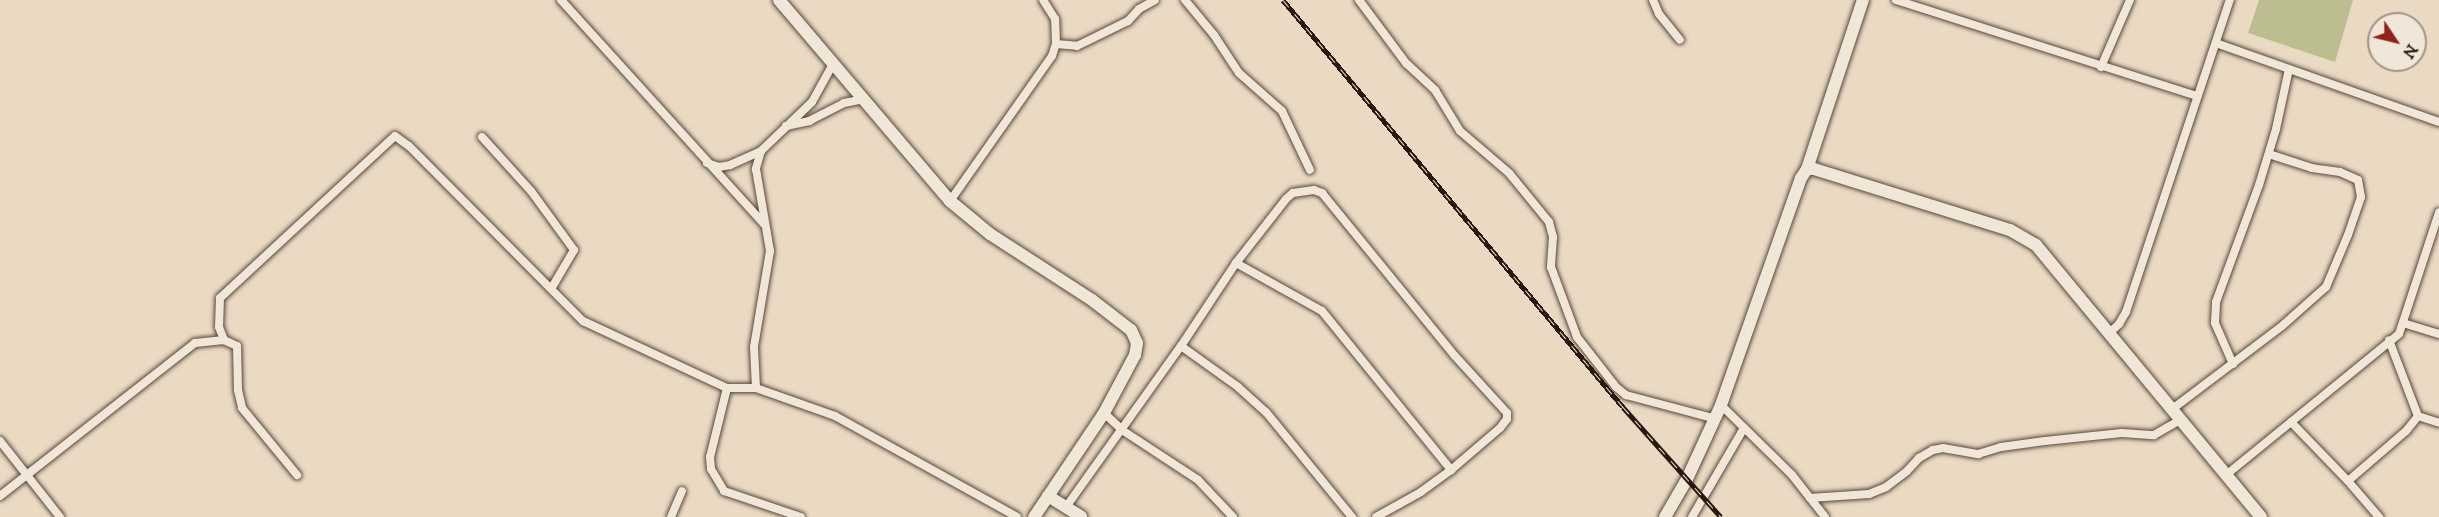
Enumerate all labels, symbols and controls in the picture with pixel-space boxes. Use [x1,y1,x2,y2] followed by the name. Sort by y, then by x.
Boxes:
[2367,12,2427,72] north arrow
[2398,40,2422,62] text: N

